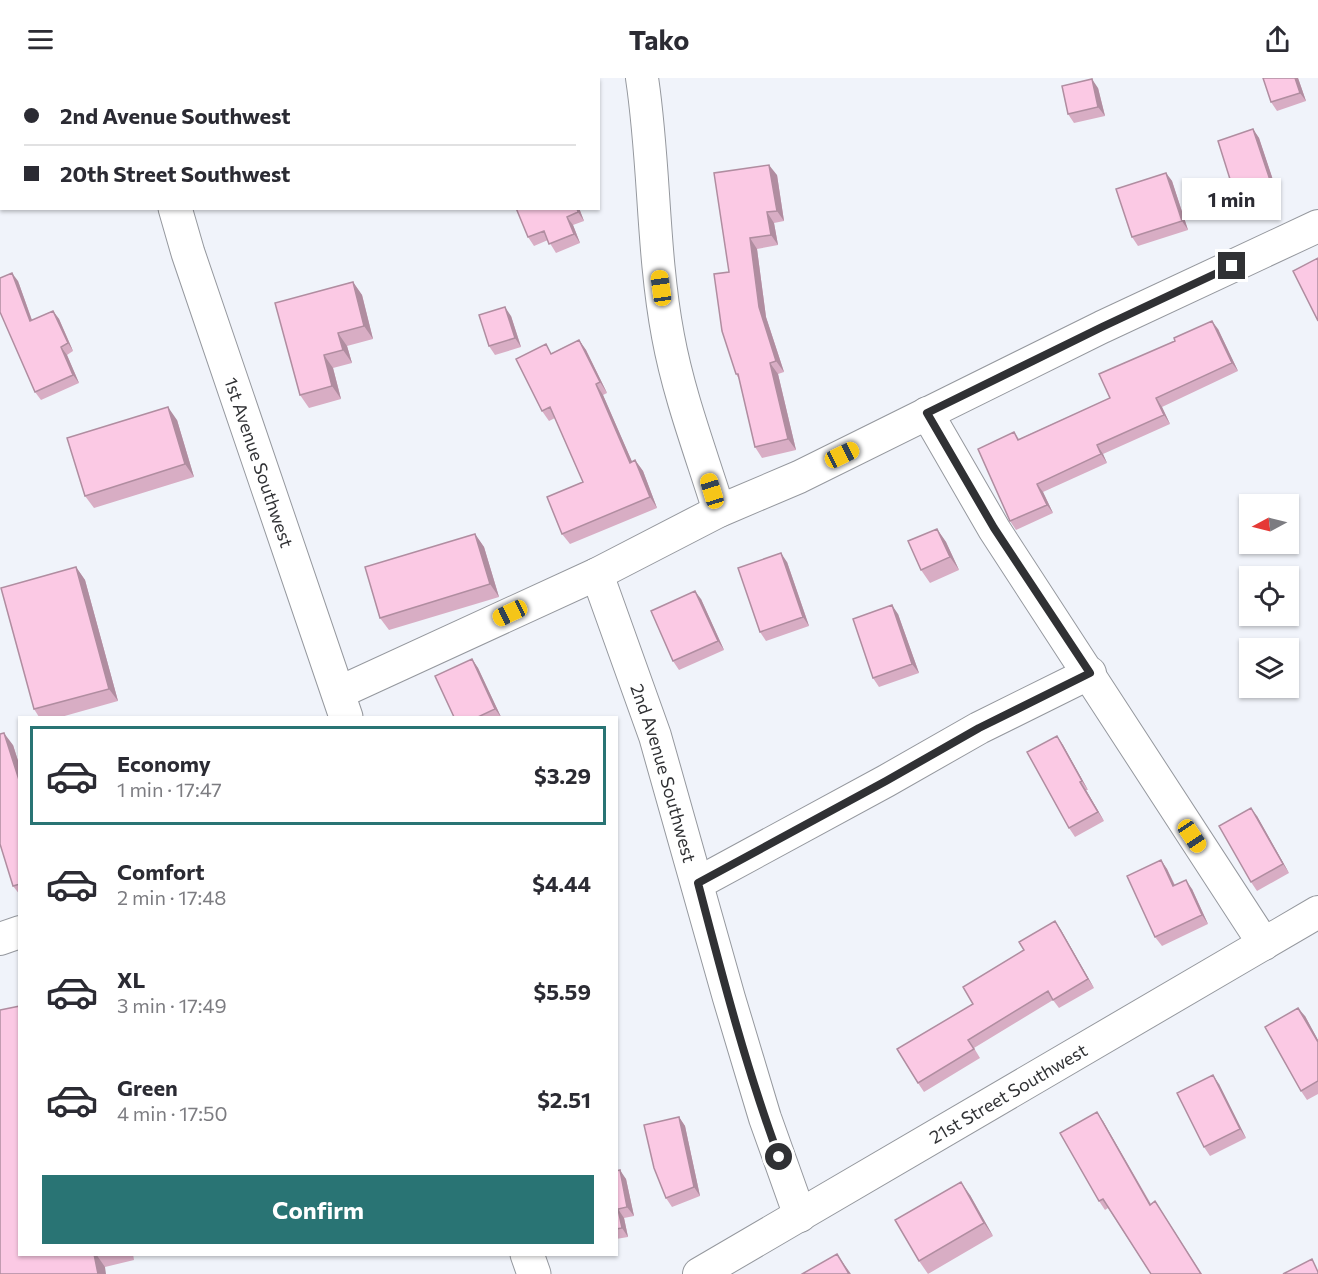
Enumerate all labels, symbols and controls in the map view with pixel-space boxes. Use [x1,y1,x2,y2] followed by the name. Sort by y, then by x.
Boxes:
[24,23,57,56] icon: menu
[629,23,689,56] text: Tako
[1261,23,1294,56] icon: share
[60,102,291,129] text: 2nd Avenue Southwest
[60,160,290,187] text: 20th Street Southwest
[1182,179,1282,221] callout: 1 min
[1208,187,1255,211] text: 1 min
[1218,252,1245,279] route end
[650,269,672,307] car
[220,374,298,550] street label: 1st Avenue Southwest
[822,439,862,471] car
[698,471,726,511] car
[1239,494,1299,554] north arrow
[1239,494,1299,698] map controls
[1239,566,1299,626] button: locate
[490,597,530,629] car
[1239,638,1299,698] button: layers
[626,681,701,865] street label: 2nd Avenue Southwest
[45,749,99,803] icon: car
[117,750,211,777] text: Economy
[534,762,591,789] text: $3.29
[117,777,222,801] text: 1 min · 17:47
[1174,816,1210,856] car
[45,857,99,911] icon: car
[117,858,205,885] text: Comfort
[532,870,591,897] text: $4.44
[117,885,226,909] text: 2 min · 17:48
[45,965,99,1019] icon: car
[117,966,145,993] text: XL
[534,978,591,1005] text: $5.59
[117,993,227,1017] text: 3 min · 17:49
[925,1039,1091,1148] street label: 21st Street Southwest
[45,1073,99,1127] icon: car
[117,1074,178,1101] text: Green
[537,1086,591,1113] text: $2.51
[117,1101,228,1125] text: 4 min · 17:50
[765,1143,792,1170] route start
[42,1175,594,1244] button: Confirm

